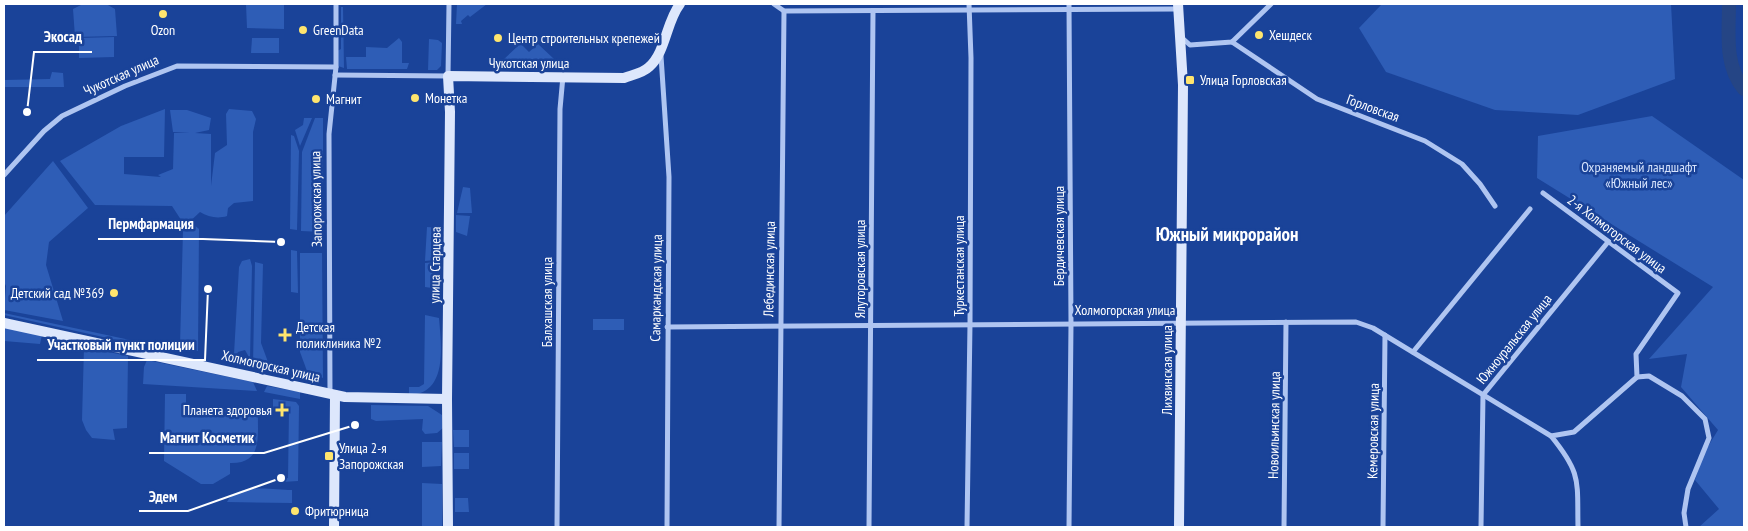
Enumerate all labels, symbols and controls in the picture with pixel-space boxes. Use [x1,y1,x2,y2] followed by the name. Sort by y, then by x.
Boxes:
[157,8,169,20] marker: Ozon
[151,21,175,39] place label: Ozon
[313,21,364,39] place label: GreenData
[34,22,92,52] callout: Экосад
[297,24,309,36] marker: GreenData
[1269,26,1312,44] place label: Хешдеск
[44,27,82,46] text: Экосад
[508,29,660,47] place label: Центр строительных крепежей
[1253,29,1265,41] marker: Хешдеск
[492,32,504,44] marker: Центр строительных крепежей
[81,50,161,100] street label: Чукотская улица
[489,54,569,72] street label: Чукотская улица
[1200,71,1287,89] place label: Улица Горловская
[1184,74,1196,86] marker: Улица Горловская
[425,89,467,107] place label: Монетка
[326,90,362,108] place label: Магнит
[1344,90,1402,126] street label: Горловская
[409,92,421,104] marker: Монетка
[310,93,322,105] marker: Магнит
[306,151,326,247] street label: Запорожская улица
[1581,158,1697,192] park label: Охраняемый ландшафт «Южный лес»
[1050,186,1068,286] street label: Бердичевская улица
[1564,191,1670,277] street label: 2-я Холмогорская улица
[98,209,203,239] callout: Пермфармация
[108,214,194,233] text: Пермфармация
[950,215,968,317] street label: Туркестанская улица
[851,220,869,318] street label: Ялуторовская улица
[759,221,779,318] street label: Лебединская улица
[1156,222,1298,246] district label: Южный микрорайон
[425,226,445,304] street label: улица Старцева
[646,234,666,342] street label: Самаркандская улица
[538,257,556,347] street label: Балхашская улица
[11,284,104,302] place label: Детский сад №369
[108,287,120,299] marker: Детский сад №369
[1472,290,1556,388] street label: Южноуральская улица
[1075,301,1175,319] street label: Холмогорская улица
[296,318,381,352] place label: Детская поликлиника №2
[1158,325,1176,416] street label: Лихвинская улица
[278,328,292,342] marker: Детская поликлиника №2
[37,330,205,360] callout: Участковый пункт полиции
[46,335,195,354] text: Участковый пункт полиции
[220,346,322,386] street label: Холмогорская улица
[1264,371,1284,479] street label: Новоильинская улица
[1363,383,1383,479] street label: Кемеровская улица
[183,401,272,419] place label: Планета здоровья
[276,404,288,416] marker: Планета здоровья
[149,423,264,453] callout: Магнит Косметик
[160,428,255,447] text: Магнит Косметик
[339,439,404,473] place label: Улица 2-я Запорожская
[323,450,335,462] marker: Улица 2-я Запорожская
[139,481,188,511] callout: Эдем
[149,487,177,506] text: Эдем
[305,502,369,520] place label: Фритюрница
[289,505,301,517] marker: Фритюрница

